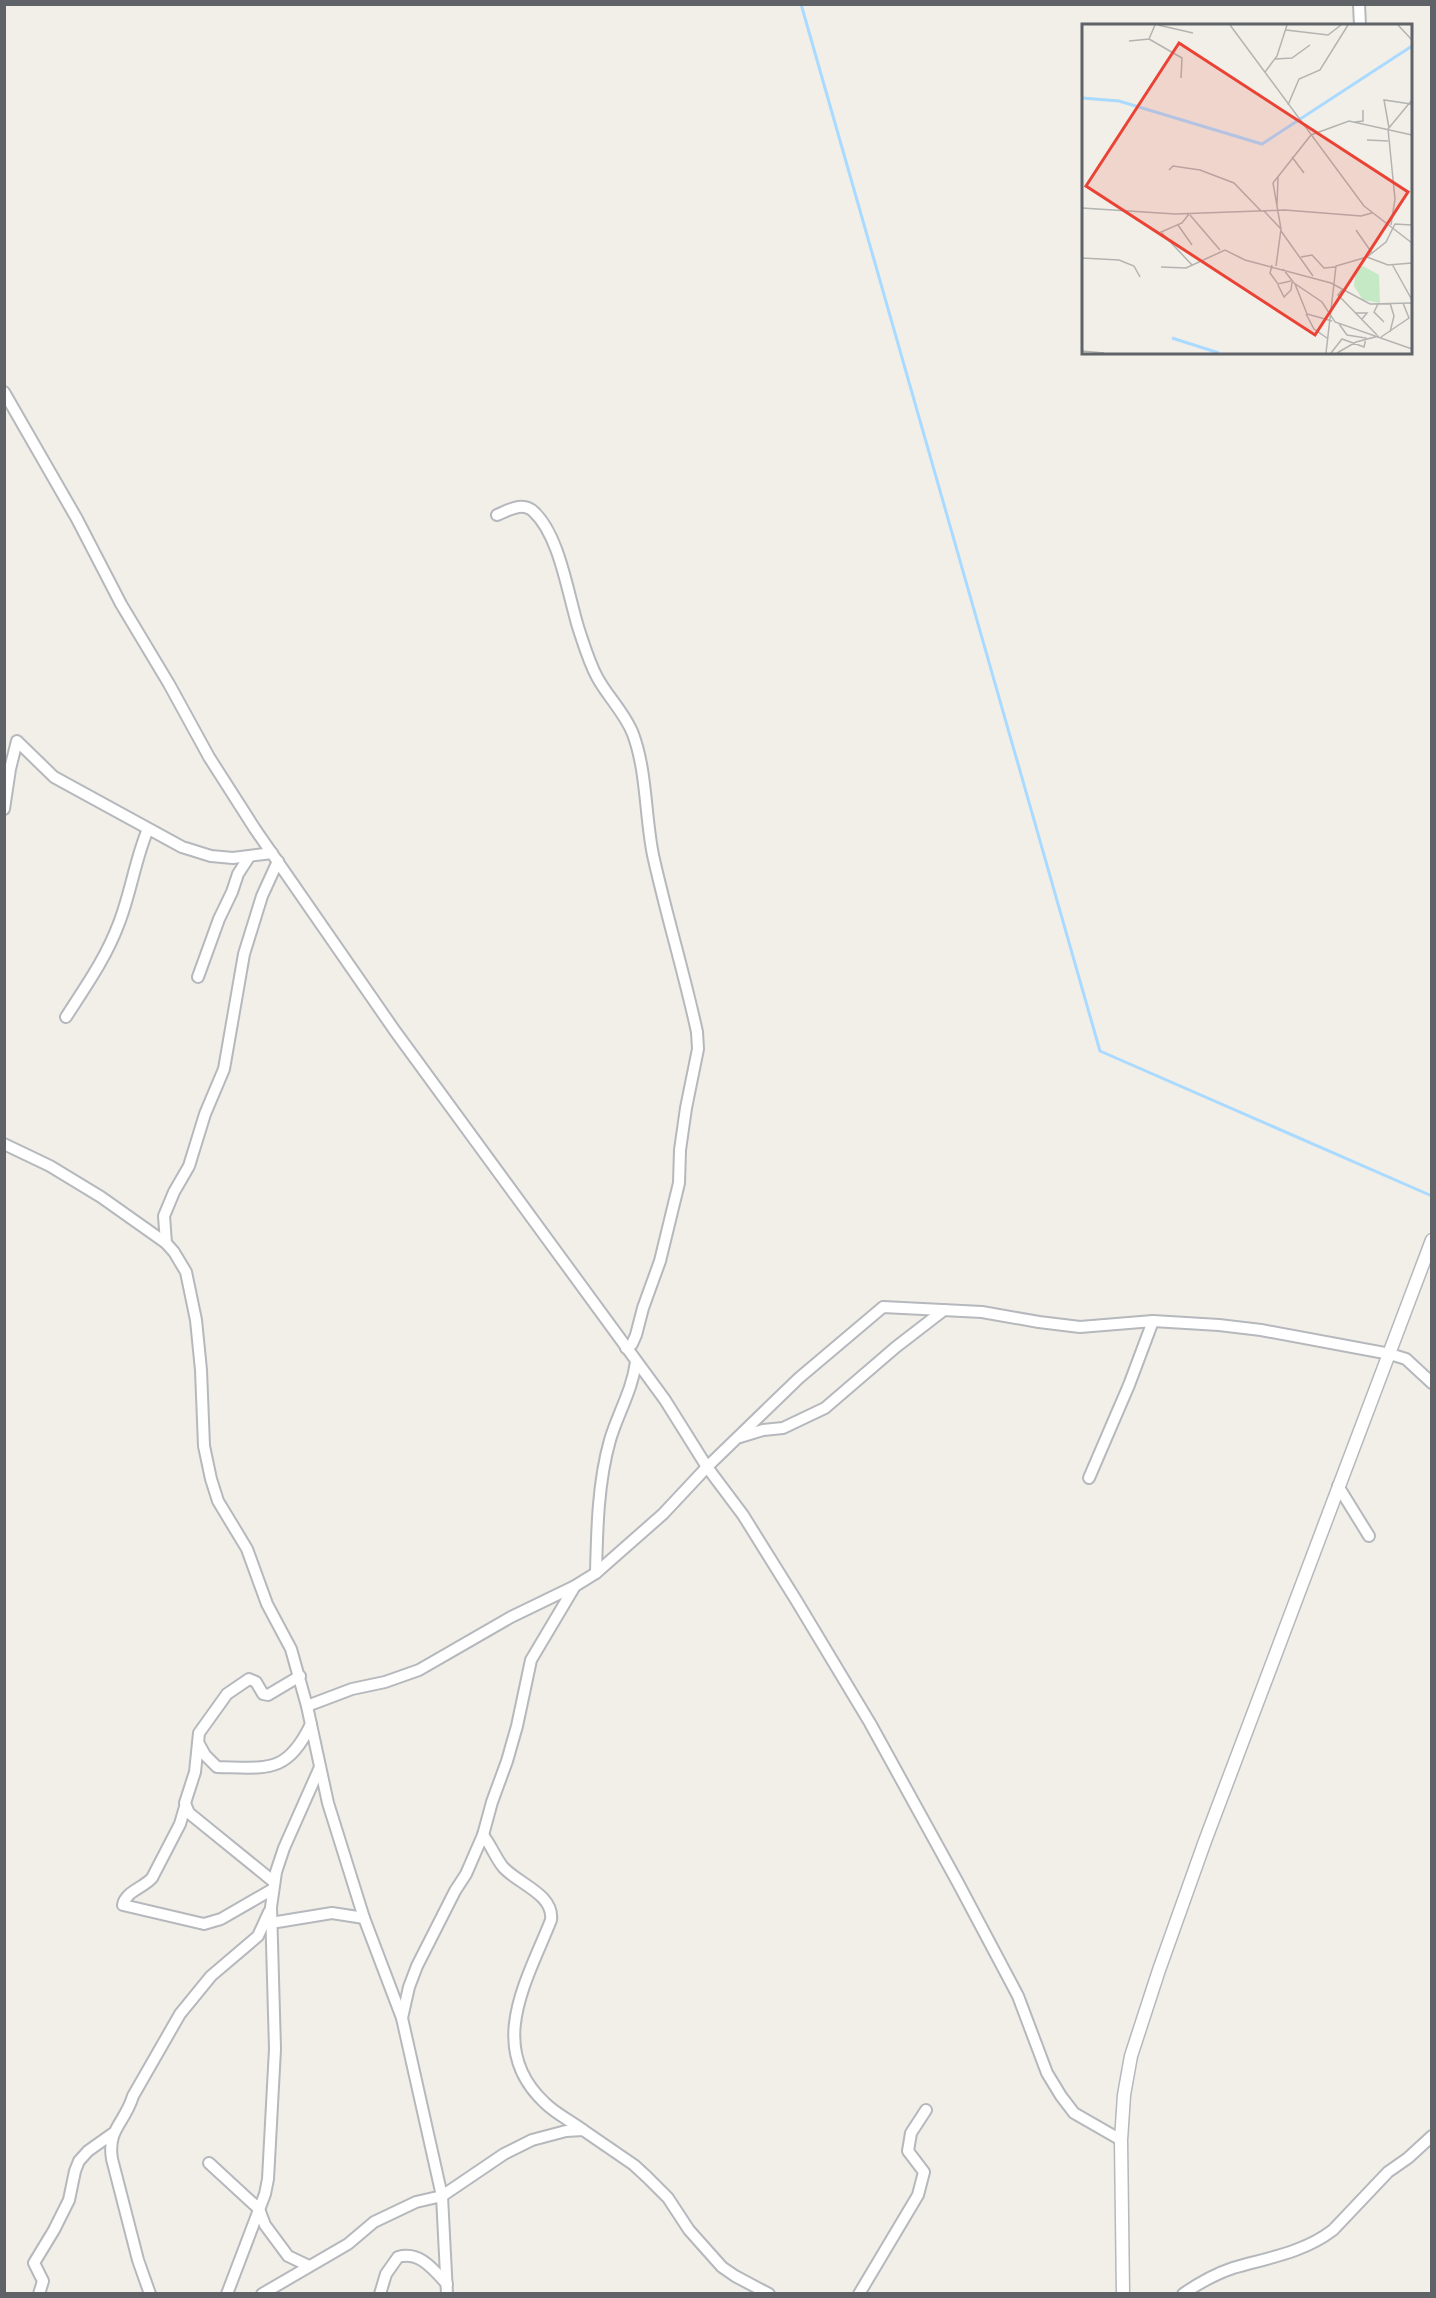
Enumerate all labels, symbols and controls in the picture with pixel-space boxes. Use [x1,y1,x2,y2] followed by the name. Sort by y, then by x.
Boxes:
[1082,24,1412,354] inset map

